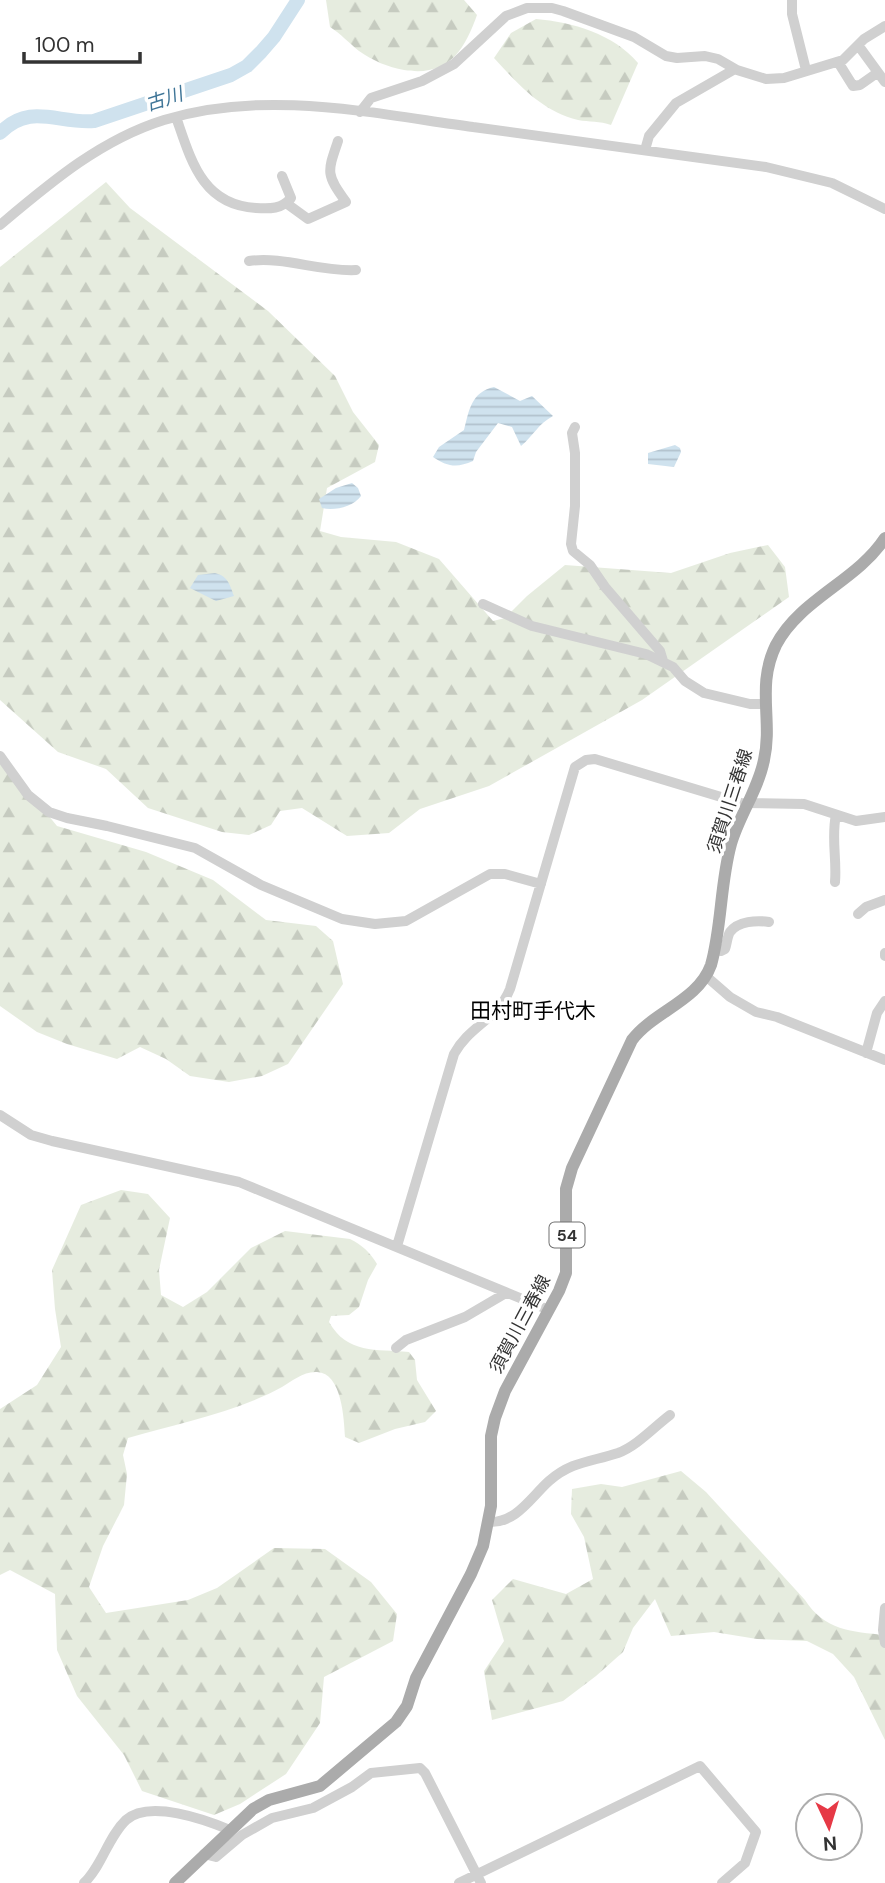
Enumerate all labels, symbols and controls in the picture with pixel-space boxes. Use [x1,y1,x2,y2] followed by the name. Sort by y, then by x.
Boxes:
[24,21,140,65] scale bar
[35,31,95,59] text: 100 m
[142,81,188,117] water label: 古川
[702,746,758,856] street label: 須賀川三春線
[470,997,596,1025] district label: 田村町手代木
[550,1222,584,1247] road number: 54
[484,1271,556,1377] street label: 須賀川三春線
[794,1792,864,1862] north arrow
[822,1831,838,1856] text: N

